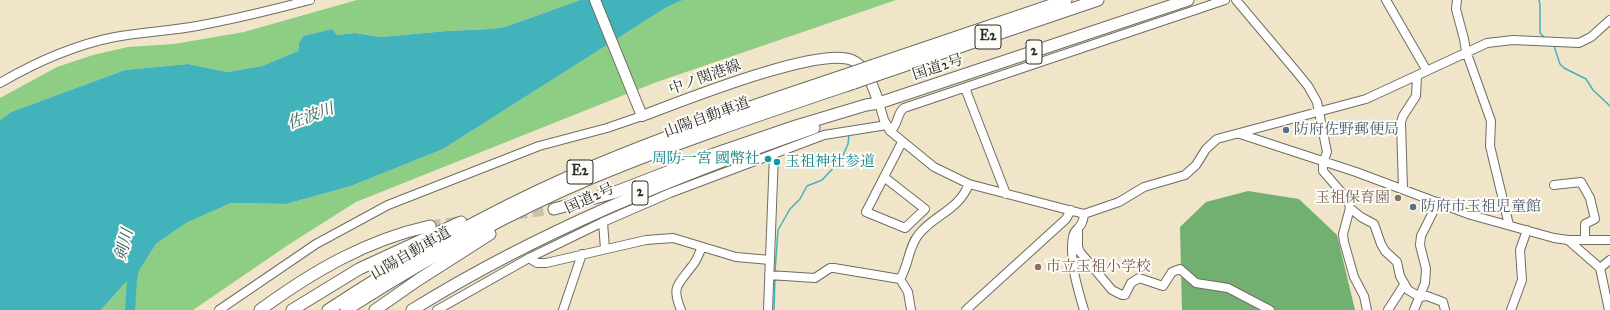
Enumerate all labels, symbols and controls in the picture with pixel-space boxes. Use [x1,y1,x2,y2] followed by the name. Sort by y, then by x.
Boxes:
[975,25,1001,49] road number: E2
[1026,40,1042,64] road number: 2
[910,51,966,85] street label: 国道2号
[667,57,743,99] street label: 中ノ関港線
[662,94,752,142] street label: 山陽自動車道
[285,100,337,134] water label: 佐波川
[1294,121,1399,139] place label: 防府佐野郵便局
[1281,125,1291,135] marker: 防府佐野郵便局
[652,150,760,168] place label: 周防一宮 國幣社
[785,153,875,171] place label: 玉祖神社参道
[763,154,773,164] marker: 周防一宮 國幣社
[772,157,782,167] marker: 玉祖神社参道
[567,160,593,184] road number: E2
[562,180,618,218] street label: 国道2号
[632,181,648,205] road number: 2
[1315,189,1390,207] place label: 玉祖保育園
[1393,193,1403,203] marker: 玉祖保育園
[1421,198,1541,216] place label: 防府市玉祖児童館
[1408,202,1418,212] marker: 防府市玉祖児童館
[368,224,454,284] street label: 山陽自動車道
[112,227,138,263] water label: 剣川
[1046,258,1151,276] place label: 市立玉祖小学校
[1033,262,1043,272] marker: 市立玉祖小学校

